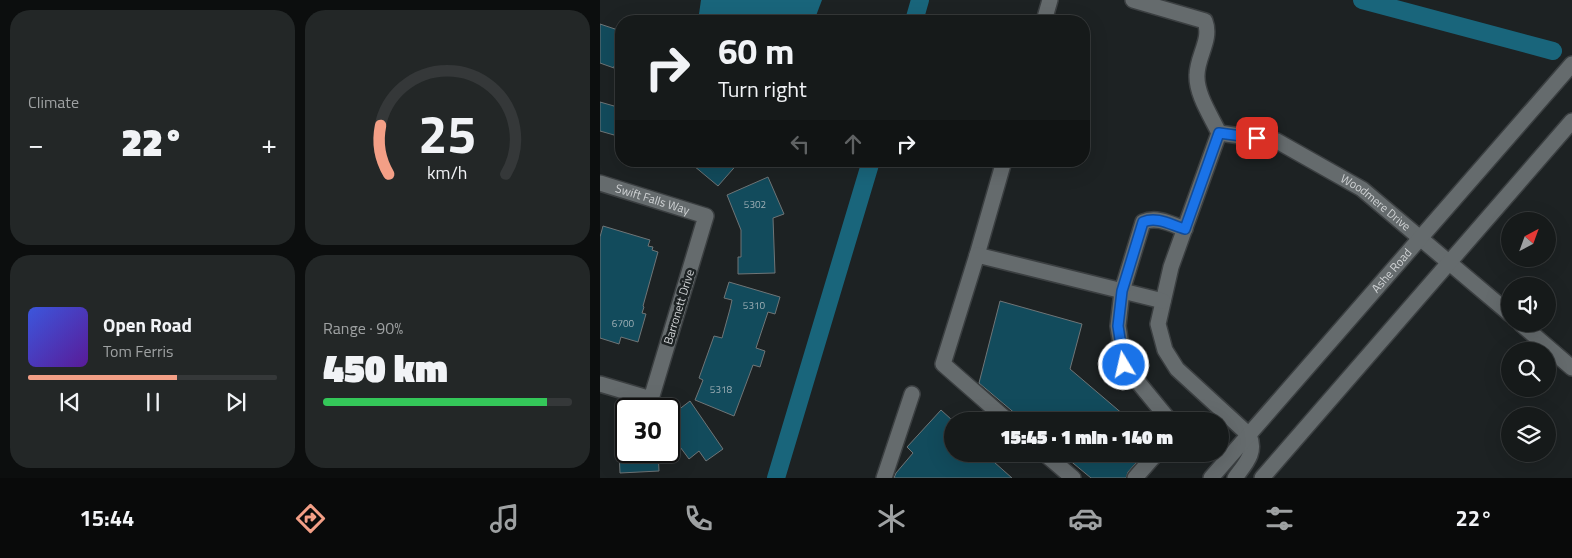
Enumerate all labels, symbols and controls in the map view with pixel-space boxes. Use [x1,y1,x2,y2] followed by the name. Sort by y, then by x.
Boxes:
[718,24,794,78] text: 60 m
[635,35,700,100] icon: right
[718,72,807,106] text: Turn right
[28,90,79,114] text: Climate
[418,94,477,173] text: 25
[121,113,184,171] text: 22°
[1236,117,1278,159] pin
[28,122,44,165] text: −
[261,122,277,165] text: +
[1243,124,1271,152] icon: arrive
[786,130,814,158] icon: left
[839,130,867,158] icon: ahead
[892,130,920,158] icon: right
[427,159,468,186] text: km/h
[1337,169,1415,235] street label: Woodmere Drive
[613,178,692,219] street label: Swift Falls Way
[744,197,766,212] house number: 5302
[1501,212,1556,268] north arrow
[1501,212,1556,462] map controls
[1366,244,1416,297] street label: Ashe Road
[658,267,699,347] street label: Barronett Drive
[1501,277,1556,332] button: sound
[743,298,766,313] house number: 5310
[103,310,192,339] text: Open Road
[323,316,403,340] text: Range · 90%
[612,316,635,331] house number: 6700
[1097,338,1149,390] position arrow
[103,339,174,363] text: Tom Ferris
[323,339,448,397] text: 450 km
[1501,342,1556,397] button: search
[710,382,733,397] house number: 5318
[56,388,84,416] icon: previous
[139,388,167,416] icon: pause
[222,388,250,416] icon: next
[615,398,680,463] speed limit sign: 30
[1501,407,1556,462] button: layers
[1000,422,1173,451] text: 15:45 · 1 min · 140 m
[79,501,134,535] text: 15:44
[293,501,328,536] icon: directions
[487,501,522,536] icon: music
[681,501,716,536] icon: phone
[874,501,909,536] icon: climate
[1068,501,1103,536] icon: car
[1262,501,1297,536] icon: filters
[1456,501,1493,535] text: 22°

